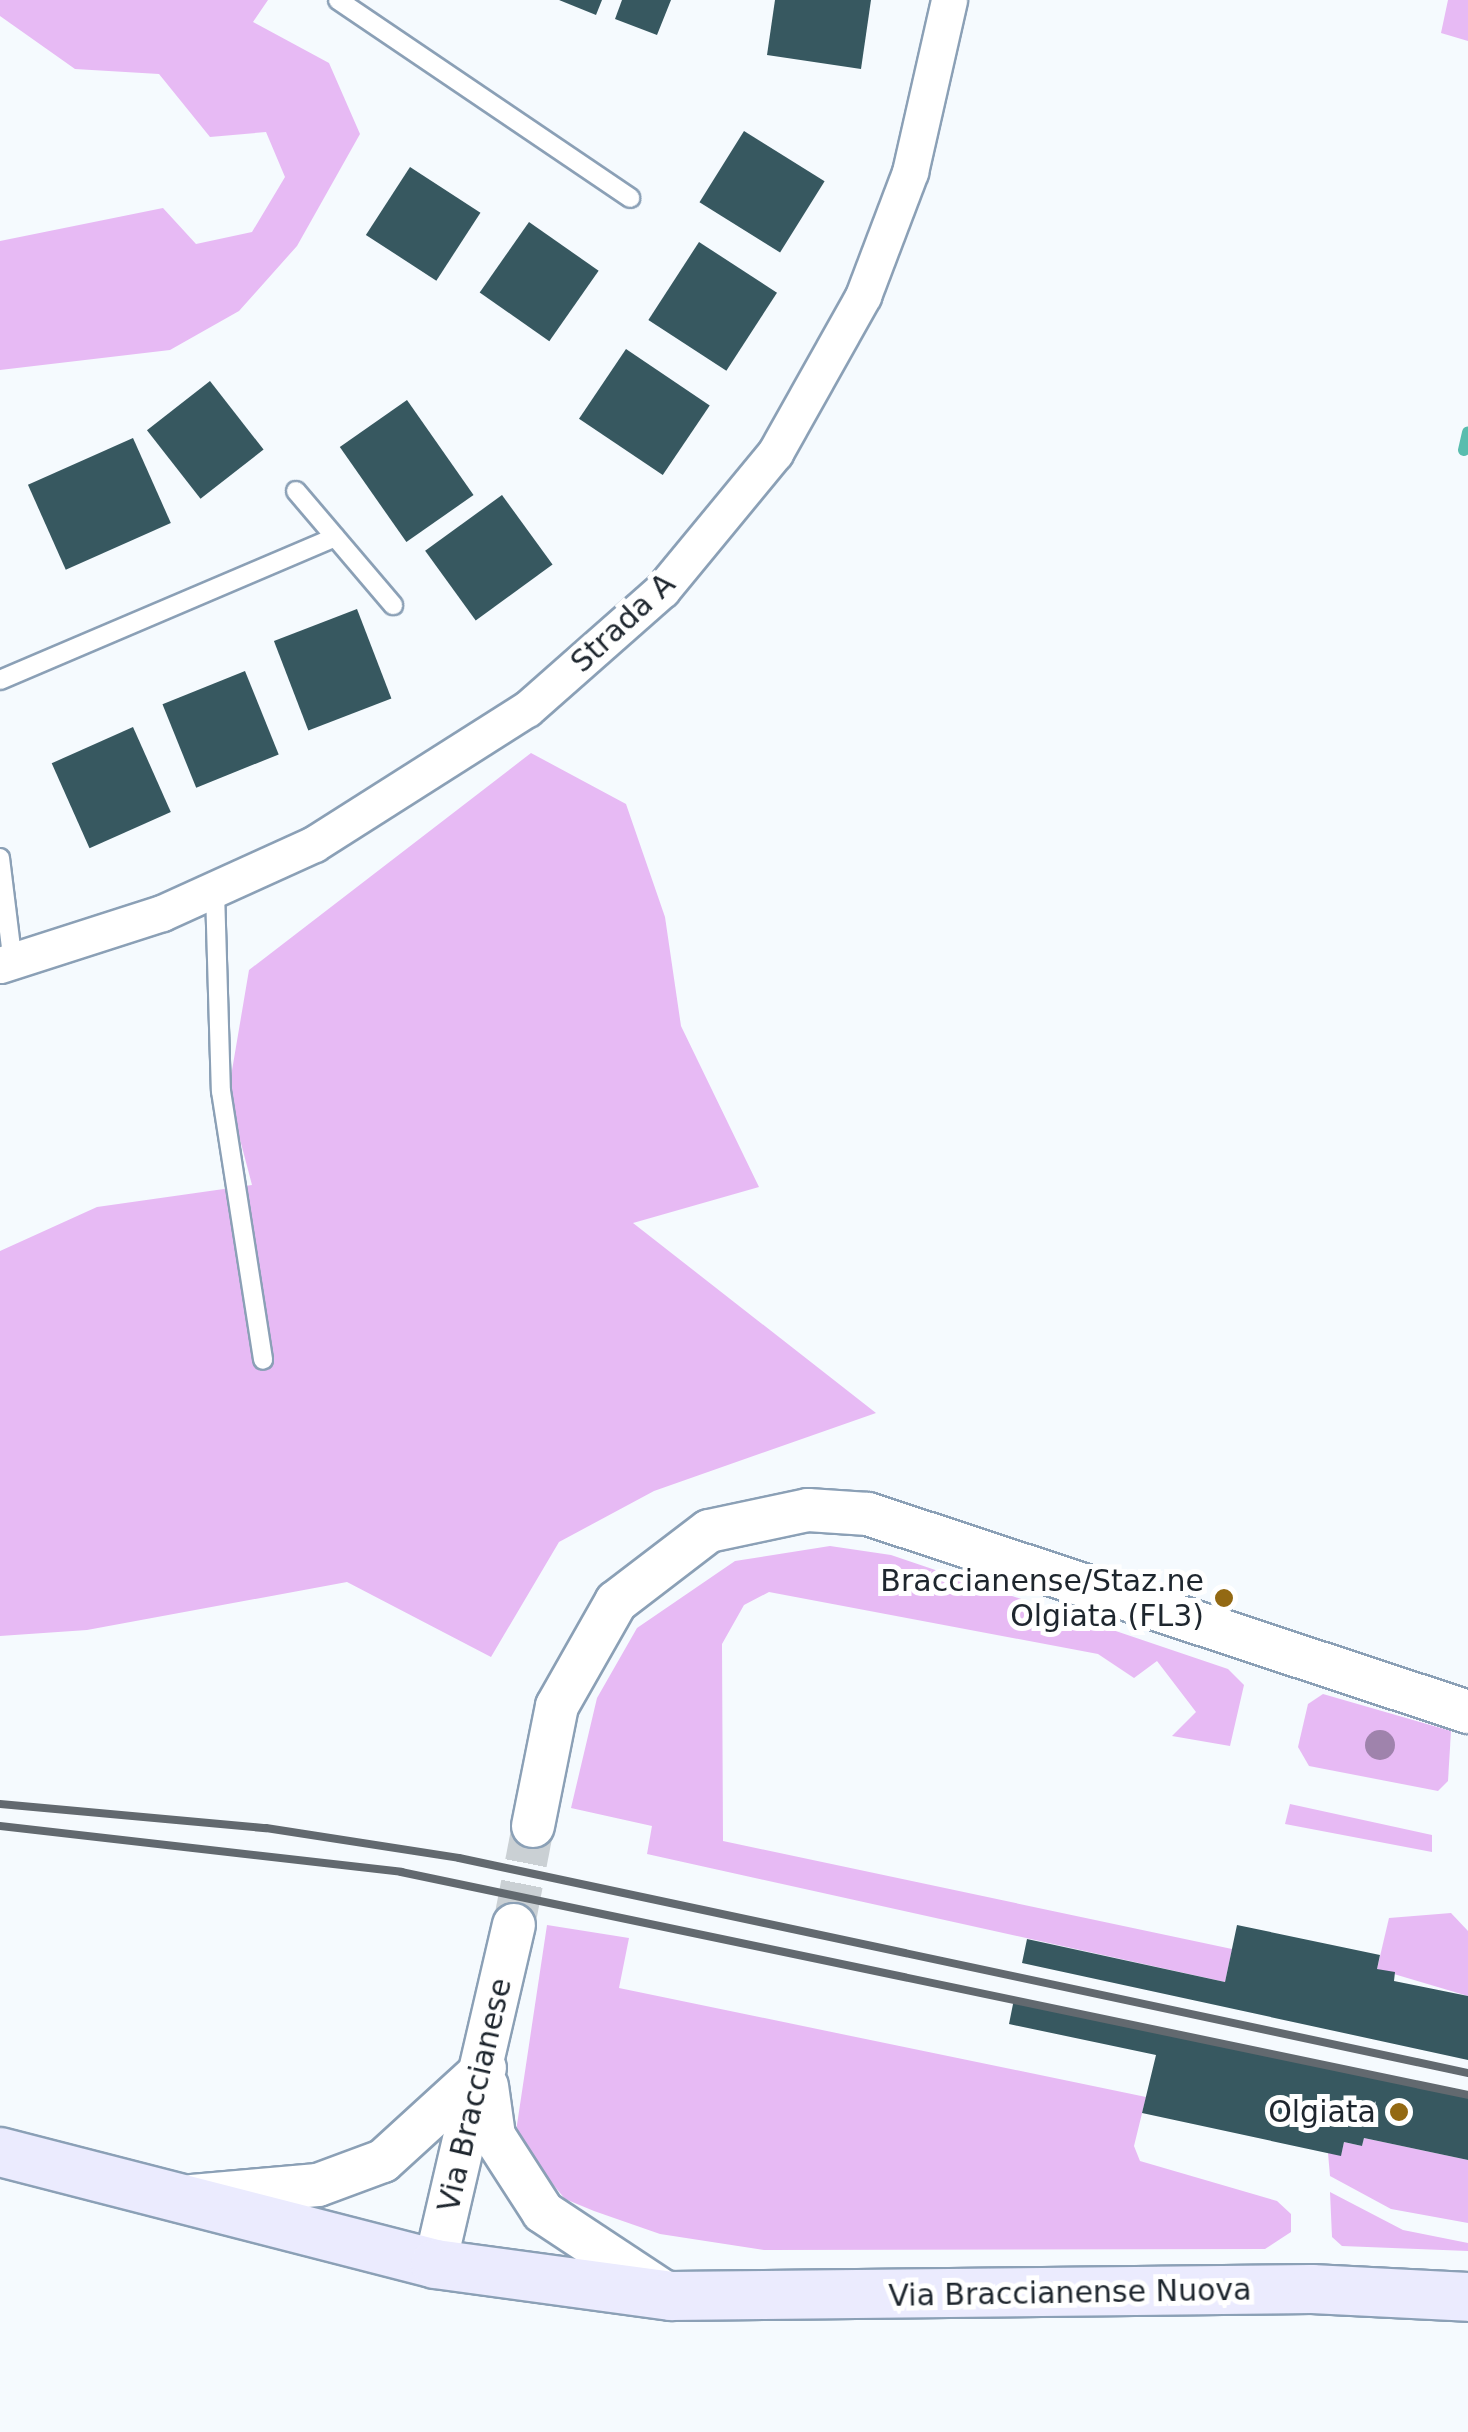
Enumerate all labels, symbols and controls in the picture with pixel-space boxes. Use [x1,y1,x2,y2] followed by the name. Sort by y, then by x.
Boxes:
[564,566,682,680] street label: Strada A
[880,1563,1204,1634] place label: Braccianense/Staz.ne Olgiata (FL3)
[1213,1587,1235,1609] marker: Braccianense/Staz.ne Olgiata (FL3)
[431,1975,519,2215] street label: Via Braccianese
[1268,2094,1376,2130] place label: Olgiata
[1386,2099,1412,2125] marker: Olgiata
[888,2272,1252,2314] street label: Via Braccianense Nuova

